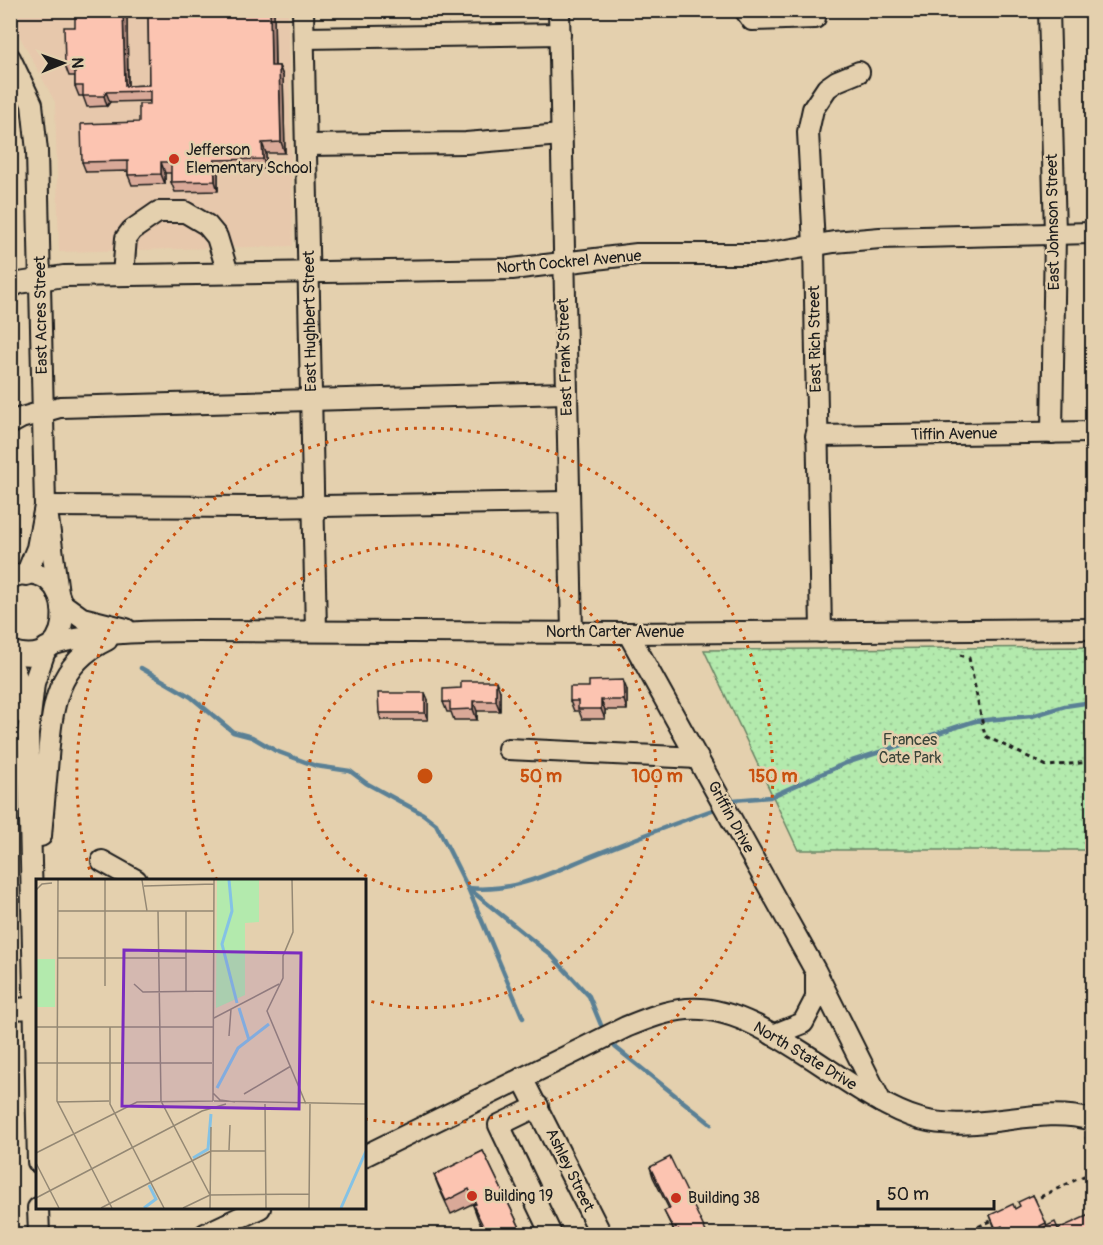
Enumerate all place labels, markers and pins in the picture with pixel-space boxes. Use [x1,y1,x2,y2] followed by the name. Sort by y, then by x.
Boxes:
[186,140,312,178] place label: Jefferson Elementary School
[167,152,181,166] marker: Jefferson Elementary School
[415,766,435,786] centre of rings
[484,1186,553,1206] place label: Building 19
[688,1188,760,1208] place label: Building 38
[465,1189,479,1203] marker: Building 19
[669,1191,683,1205] marker: Building 38

